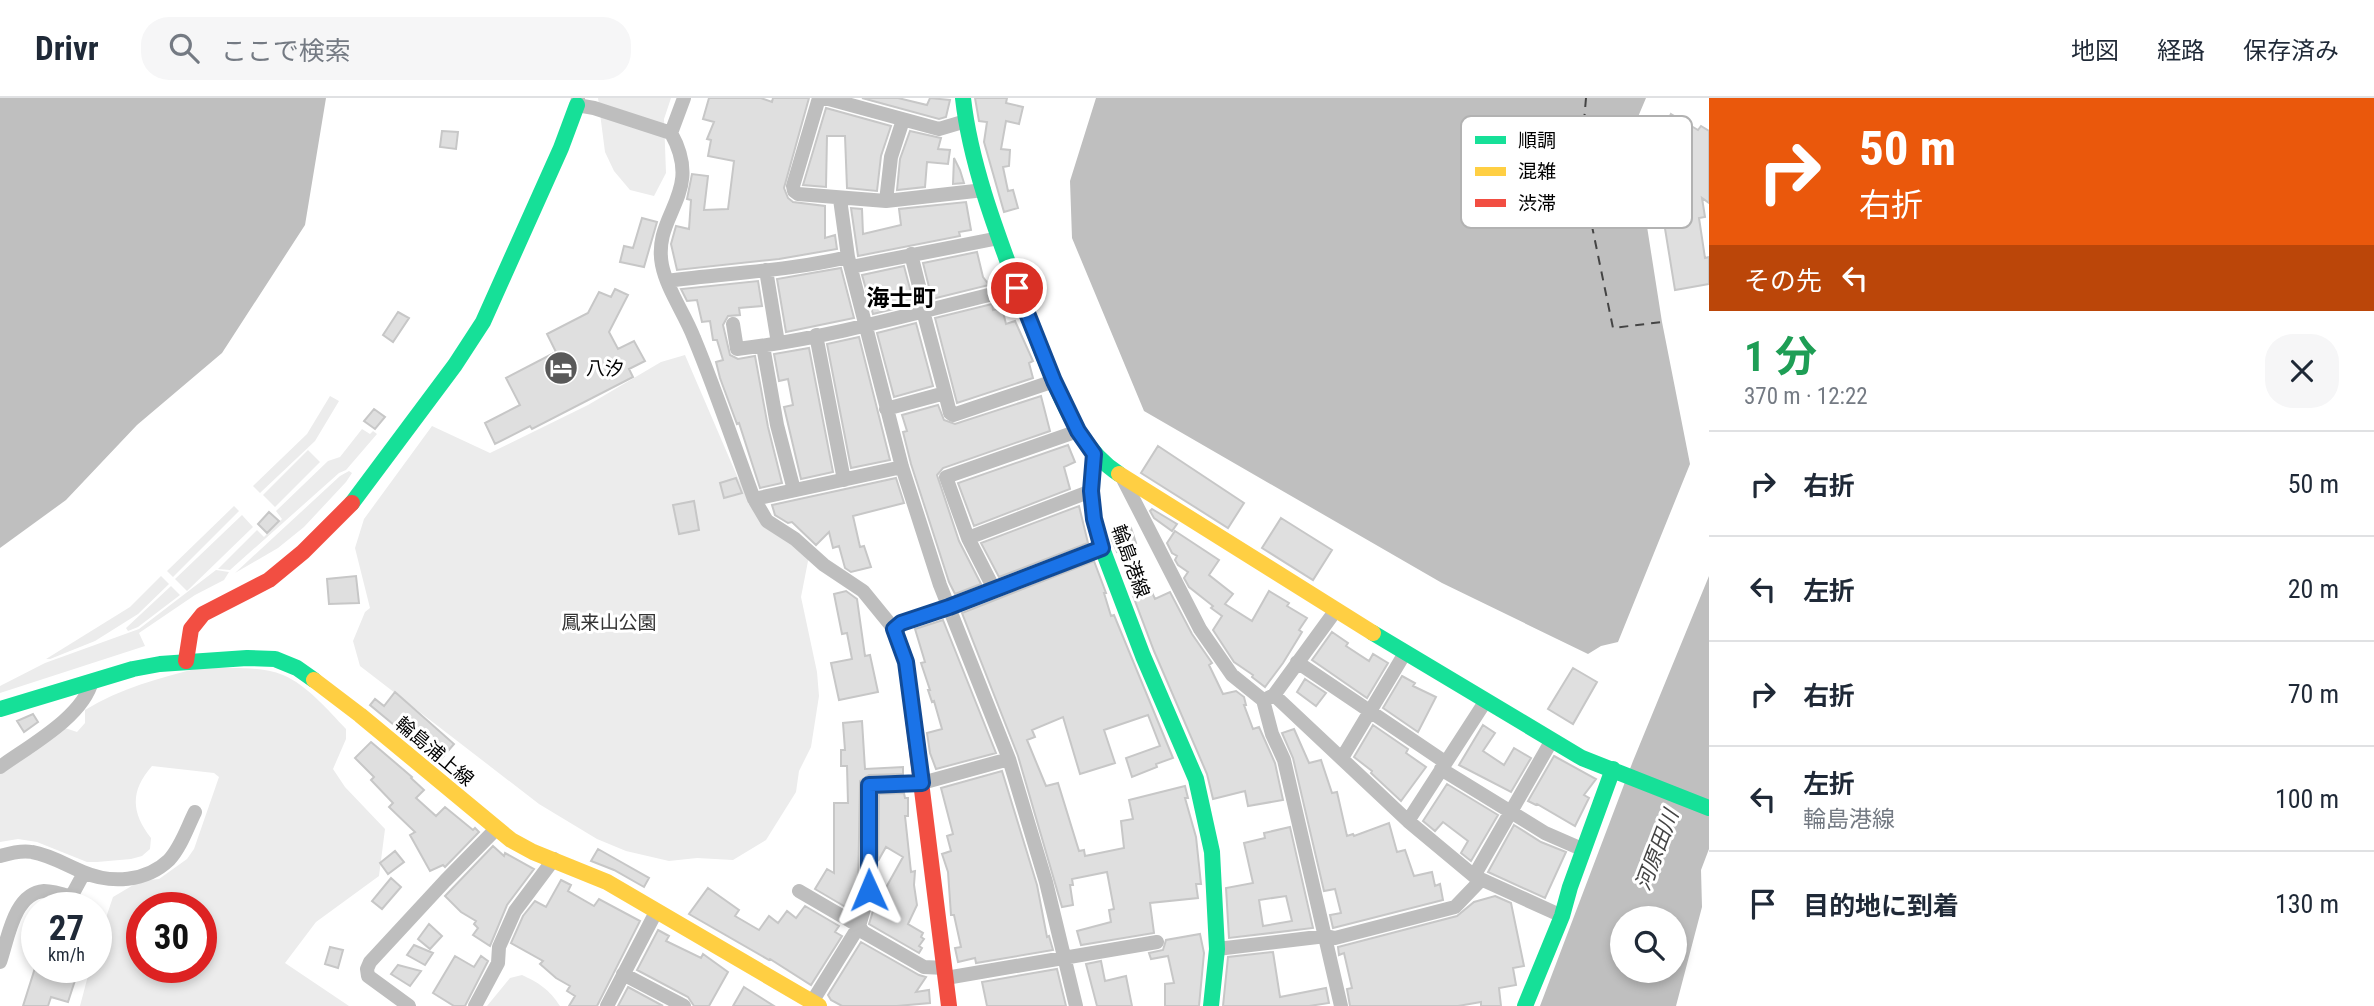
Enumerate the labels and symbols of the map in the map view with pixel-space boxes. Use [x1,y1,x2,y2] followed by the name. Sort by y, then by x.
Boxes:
[1461,116,1692,228] legend
[1518,129,1556,152] text: 順調
[1518,160,1556,183] text: 混雑
[1518,192,1556,215] text: 渋滞
[987,258,1047,318] pin
[867,285,936,312] district label: 海士町
[542,349,580,387] hotel icon: 八汐
[586,357,624,380] place label: 八汐
[1107,522,1154,601] street label: 輪島港線
[561,611,657,634] park label: 鳳来山公園
[391,712,478,791] street label: 輪島浦上線
[1631,805,1684,894] water label: 河原田川
[832,853,906,927] position arrow
[126,892,217,983] speed limit sign: 30

